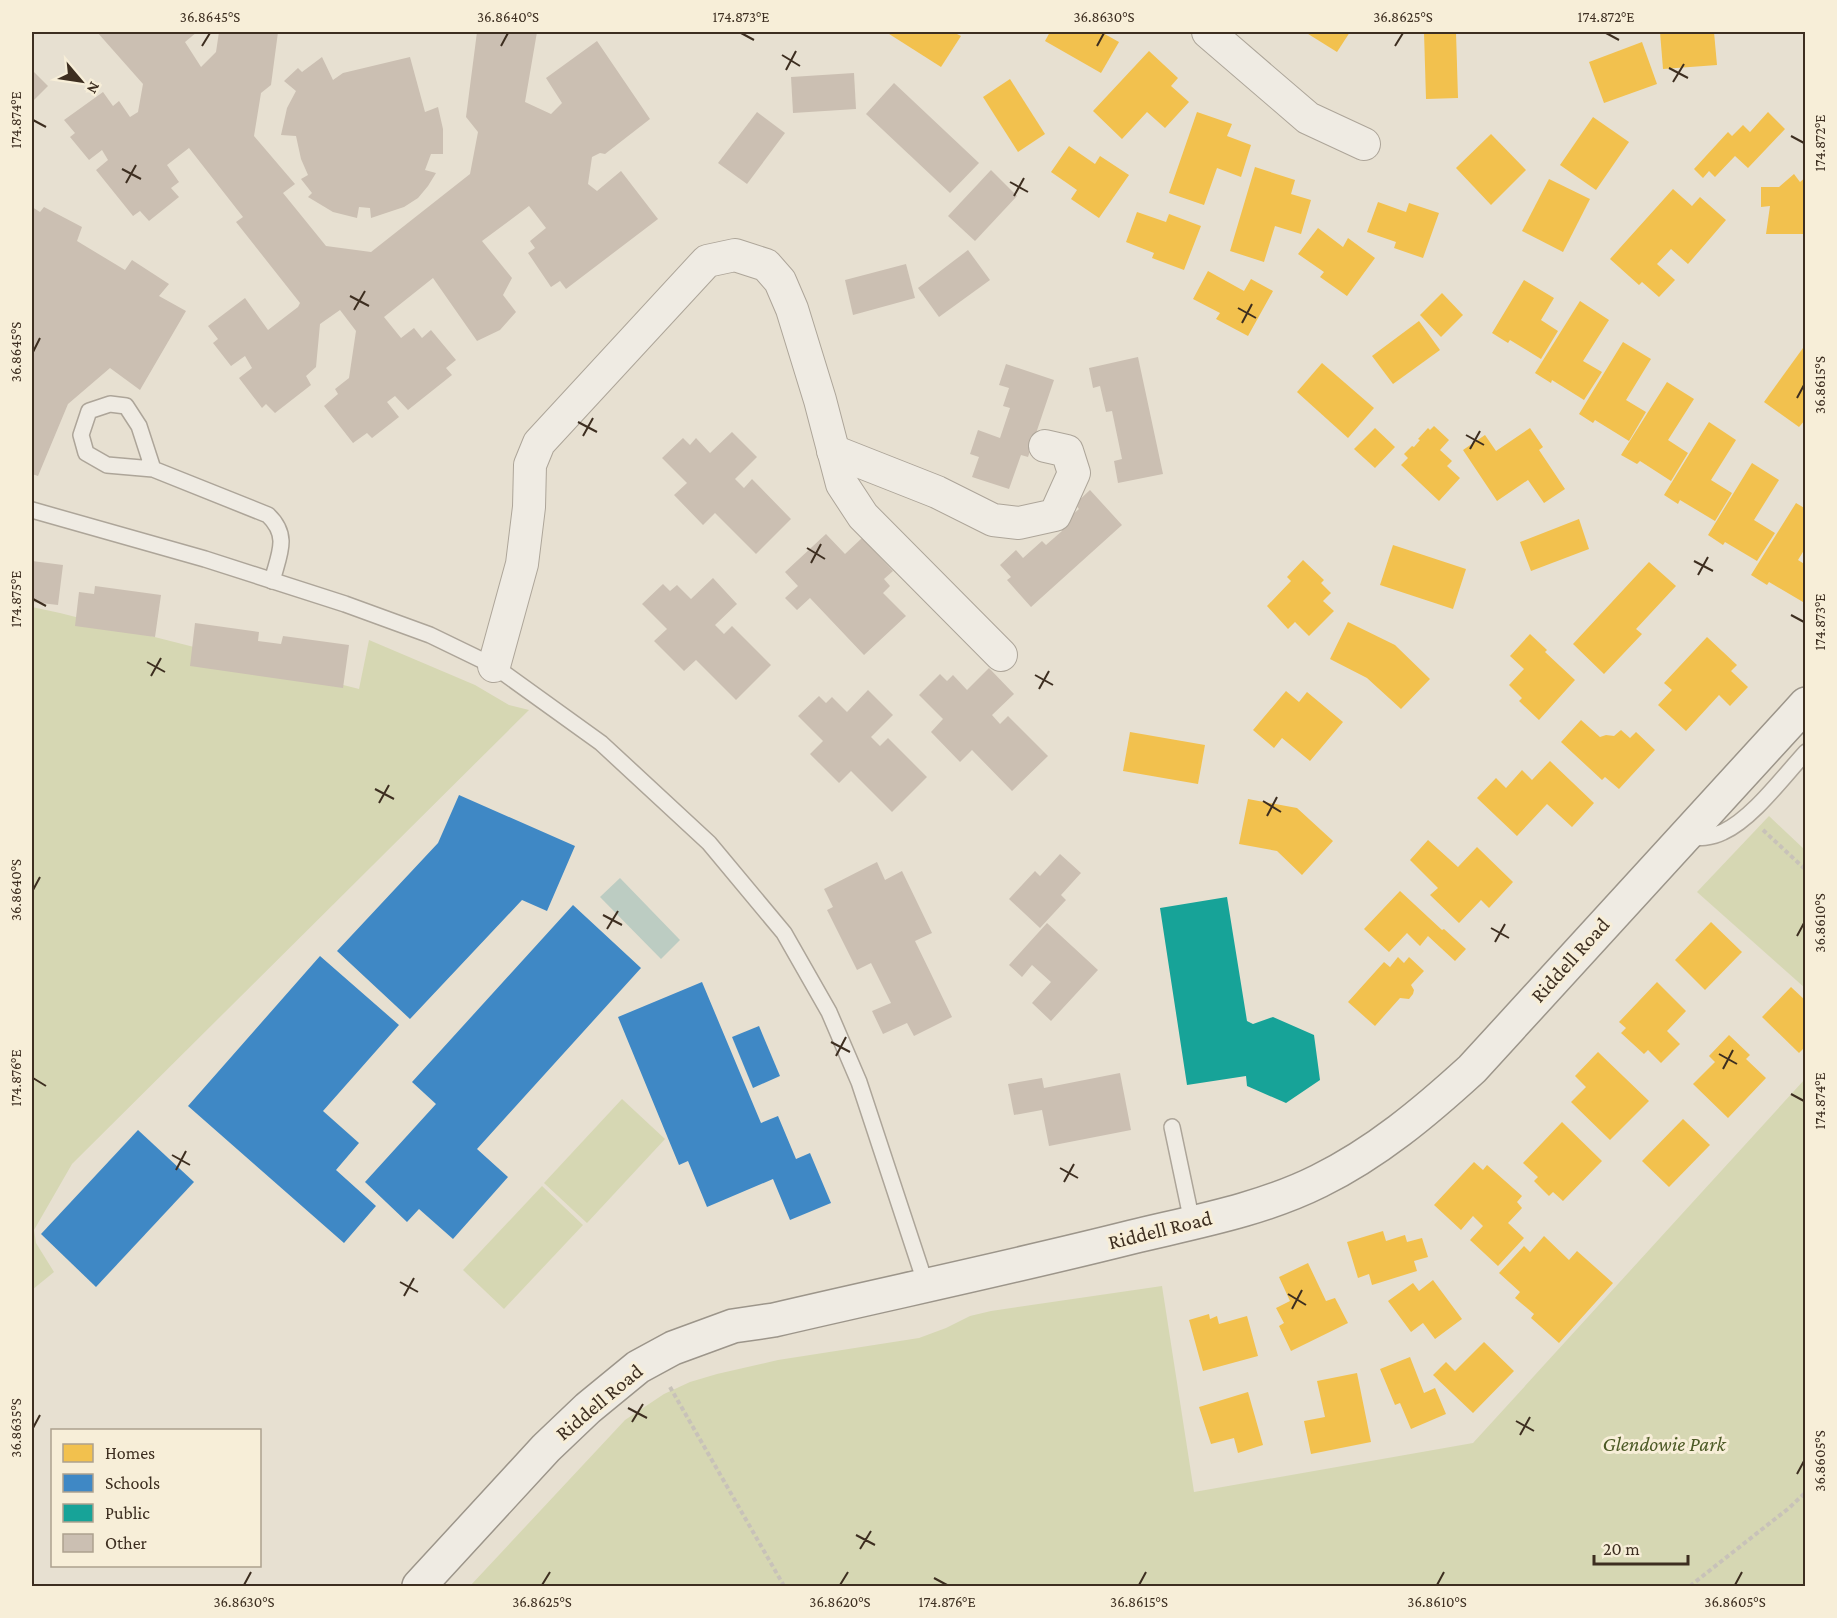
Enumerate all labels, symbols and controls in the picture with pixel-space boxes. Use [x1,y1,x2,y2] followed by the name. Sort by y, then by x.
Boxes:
[180,9,240,25] text: 36.8645°S
[477,9,539,25] text: 36.8640°S
[713,9,770,25] text: 174.873°E
[1073,9,1135,25] text: 36.8630°S
[1373,9,1433,25] text: 36.8625°S
[1577,9,1635,25] text: 174.872°E
[51,51,111,111] north arrow
[84,79,104,97] text: N
[8,91,24,149] text: 174.874°E
[1812,114,1828,172] text: 174.872°E
[8,322,24,382] text: 36.8645°S
[1812,356,1828,414] text: 36.8615°S
[8,571,24,627] text: 174.875°E
[1812,594,1828,651] text: 174.873°E
[8,859,24,921] text: 36.8640°S
[1812,893,1828,953] text: 36.8610°S
[1526,913,1614,1007] street label: Riddell Road
[8,1049,24,1107] text: 174.876°E
[1812,1072,1828,1130] text: 174.874°E
[1106,1206,1214,1254] street label: Riddell Road
[551,1359,647,1445] street label: Riddell Road
[8,1398,24,1458] text: 36.8635°S
[51,1429,261,1567] legend
[1812,1430,1828,1492] text: 36.8605°S
[1602,1432,1726,1456] park label: Glendowie Park
[105,1443,155,1463] text: Homes
[105,1473,160,1493] text: Schools
[105,1503,150,1523] text: Public
[1594,1528,1688,1566] scale bar
[105,1533,148,1553] text: Other
[1603,1539,1640,1559] text: 20 m
[213,1594,275,1610] text: 36.8630°S
[512,1594,572,1610] text: 36.8625°S
[809,1594,871,1610] text: 36.8620°S
[918,1594,976,1610] text: 174.876°E
[1110,1594,1168,1610] text: 36.8615°S
[1407,1594,1467,1610] text: 36.8610°S
[1704,1594,1766,1610] text: 36.8605°S

